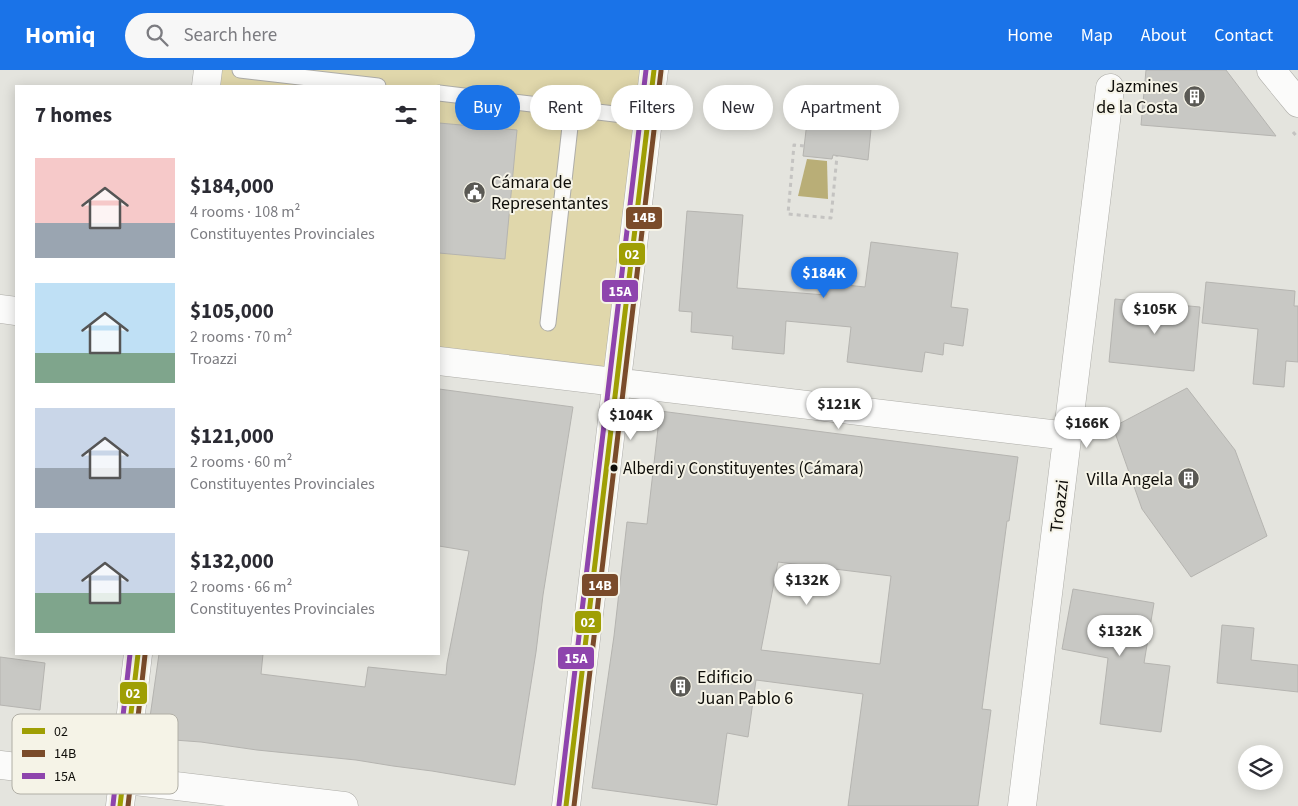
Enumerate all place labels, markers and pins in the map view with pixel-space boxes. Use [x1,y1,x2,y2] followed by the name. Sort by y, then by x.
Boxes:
[1096,74,1178,120] place label: Jazmines de la Costa
[1182,84,1206,108] building icon: Jazmines de la Costa
[491,170,608,216] place label: Cámara de Representantes
[463,180,487,204] public building icon: Cámara de Representantes
[789,256,859,299] pin: $184K
[1120,292,1190,335] pin: $105K
[804,388,874,430] pin: $121K
[596,398,666,441] pin: $104K
[1052,406,1122,449] pin: $166K
[623,457,864,481] place label: Alberdi y Constituyentes (Cámara)
[609,463,619,473] marker: Alberdi y Constituyentes (Cámara)
[1086,467,1173,492] place label: Villa Angela
[1177,467,1201,491] building icon: Villa Angela
[772,564,842,606] pin: $132K
[1085,614,1155,657] pin: $132K
[697,665,793,711] place label: Edificio Juan Pablo 6
[669,675,693,699] building icon: Edificio Juan Pablo 6

